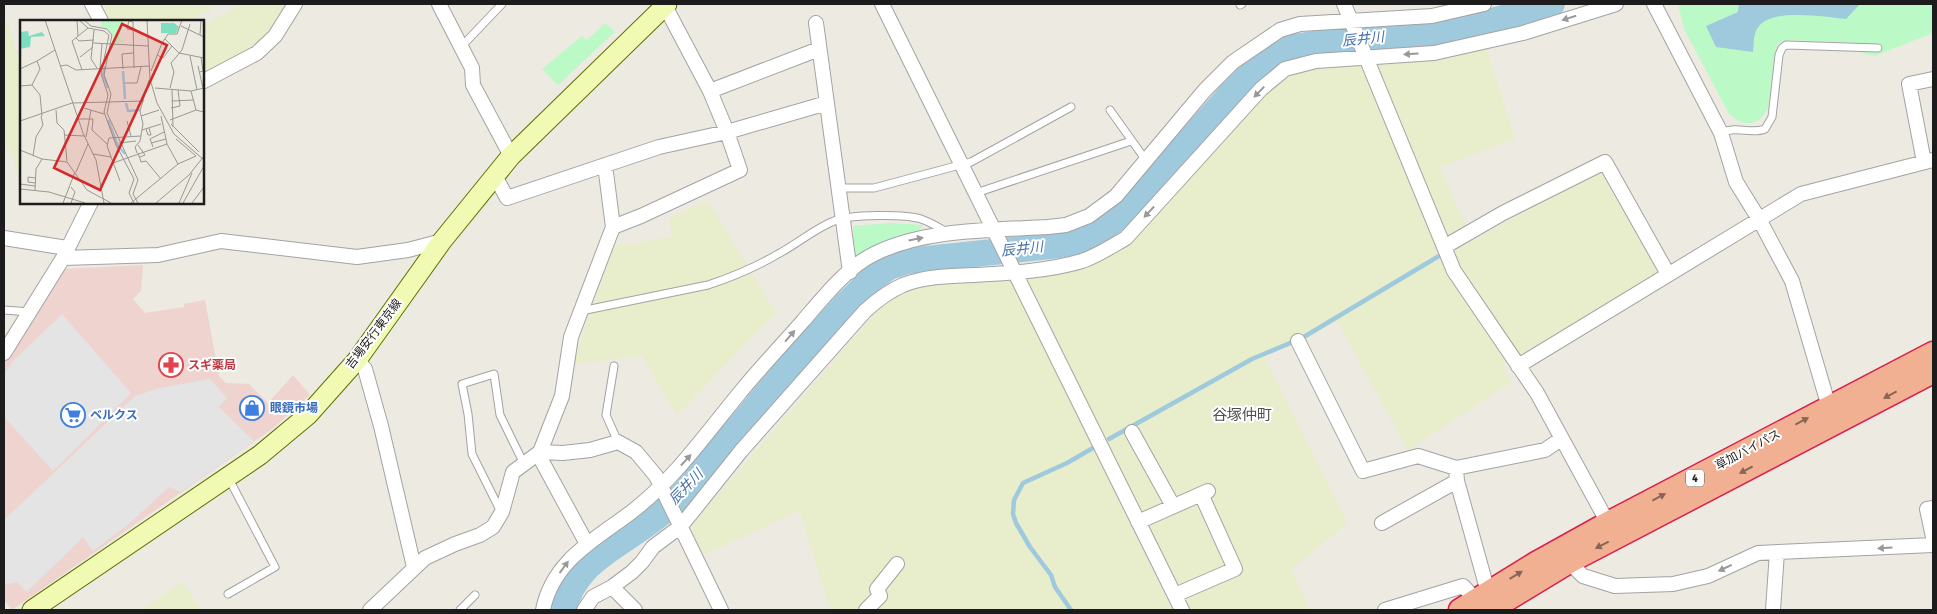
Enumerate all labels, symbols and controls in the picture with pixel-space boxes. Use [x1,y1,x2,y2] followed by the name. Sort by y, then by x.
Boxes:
[1562,15,1577,23] one-way arrow
[20,20,204,204] inset map
[1341,28,1387,50] water label: 辰井川
[1403,51,1419,59] one-way arrow
[1253,86,1265,98] one-way arrow
[1143,206,1155,218] one-way arrow
[908,235,923,243] one-way arrow
[1000,238,1046,260] water label: 辰井川
[343,296,405,372] street label: 吉場安行東京線
[784,330,796,342] one-way arrow
[158,352,184,378] pharmacy icon: スギ薬局
[188,358,236,373] place label: スギ薬局
[1883,391,1897,399] one-way arrow
[239,395,265,421] shop icon: 眼鏡市場
[270,401,318,416] place label: 眼鏡市場
[60,402,86,428] supermarket icon: ベルクス
[1212,406,1272,424] district label: 谷塚仲町
[90,408,138,423] place label: ベルクス
[1795,417,1810,425] one-way arrow
[1713,427,1783,473] street label: 草加バイパス
[680,455,692,467] one-way arrow
[665,465,708,508] water label: 辰井川
[1739,466,1753,474] one-way arrow
[1686,469,1704,486] road number: 4
[1651,493,1666,501] one-way arrow
[1595,541,1609,549] one-way arrow
[1876,544,1892,552] one-way arrow
[559,560,569,574] one-way arrow
[1718,564,1732,572] one-way arrow
[1510,570,1523,579] one-way arrow

